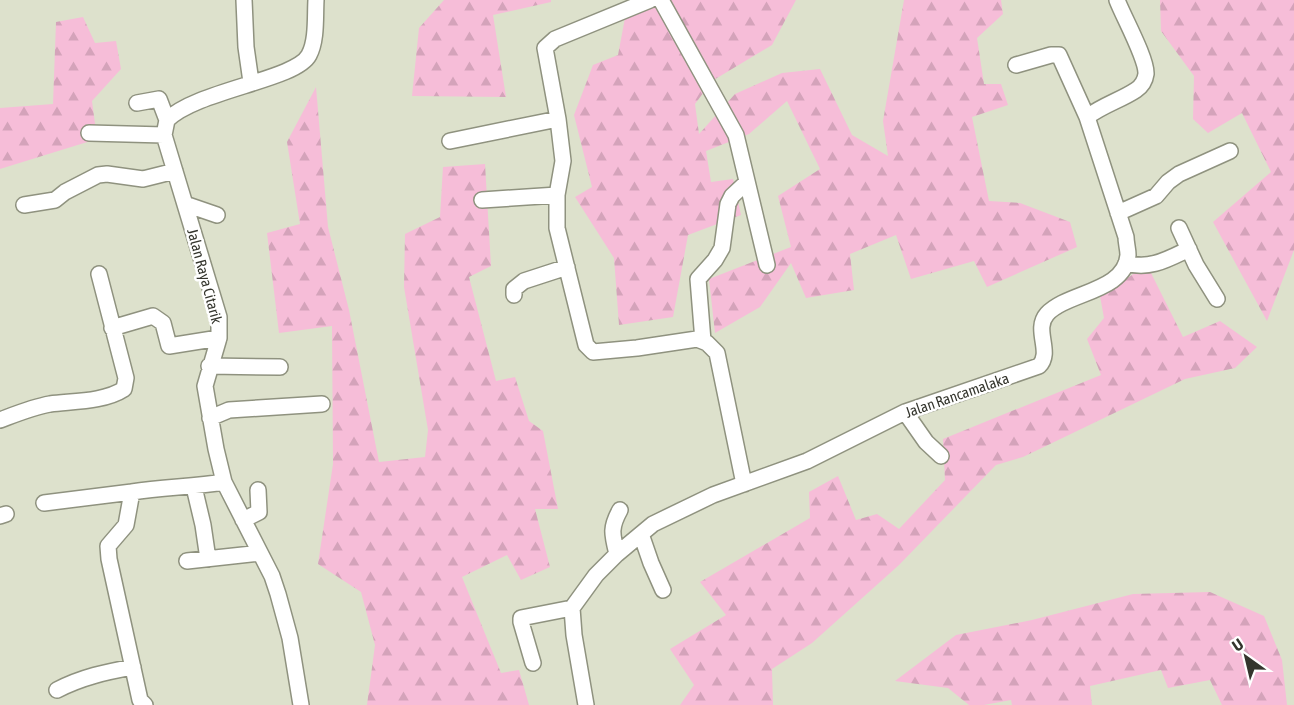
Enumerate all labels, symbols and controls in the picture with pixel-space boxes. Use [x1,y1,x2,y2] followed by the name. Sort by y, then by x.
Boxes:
[184,227,226,326] street label: Jalan Raya Citarik
[903,369,1011,421] street label: Jalan Rancamalaka
[1216,627,1276,687] north arrow
[1229,634,1247,655] text: U

